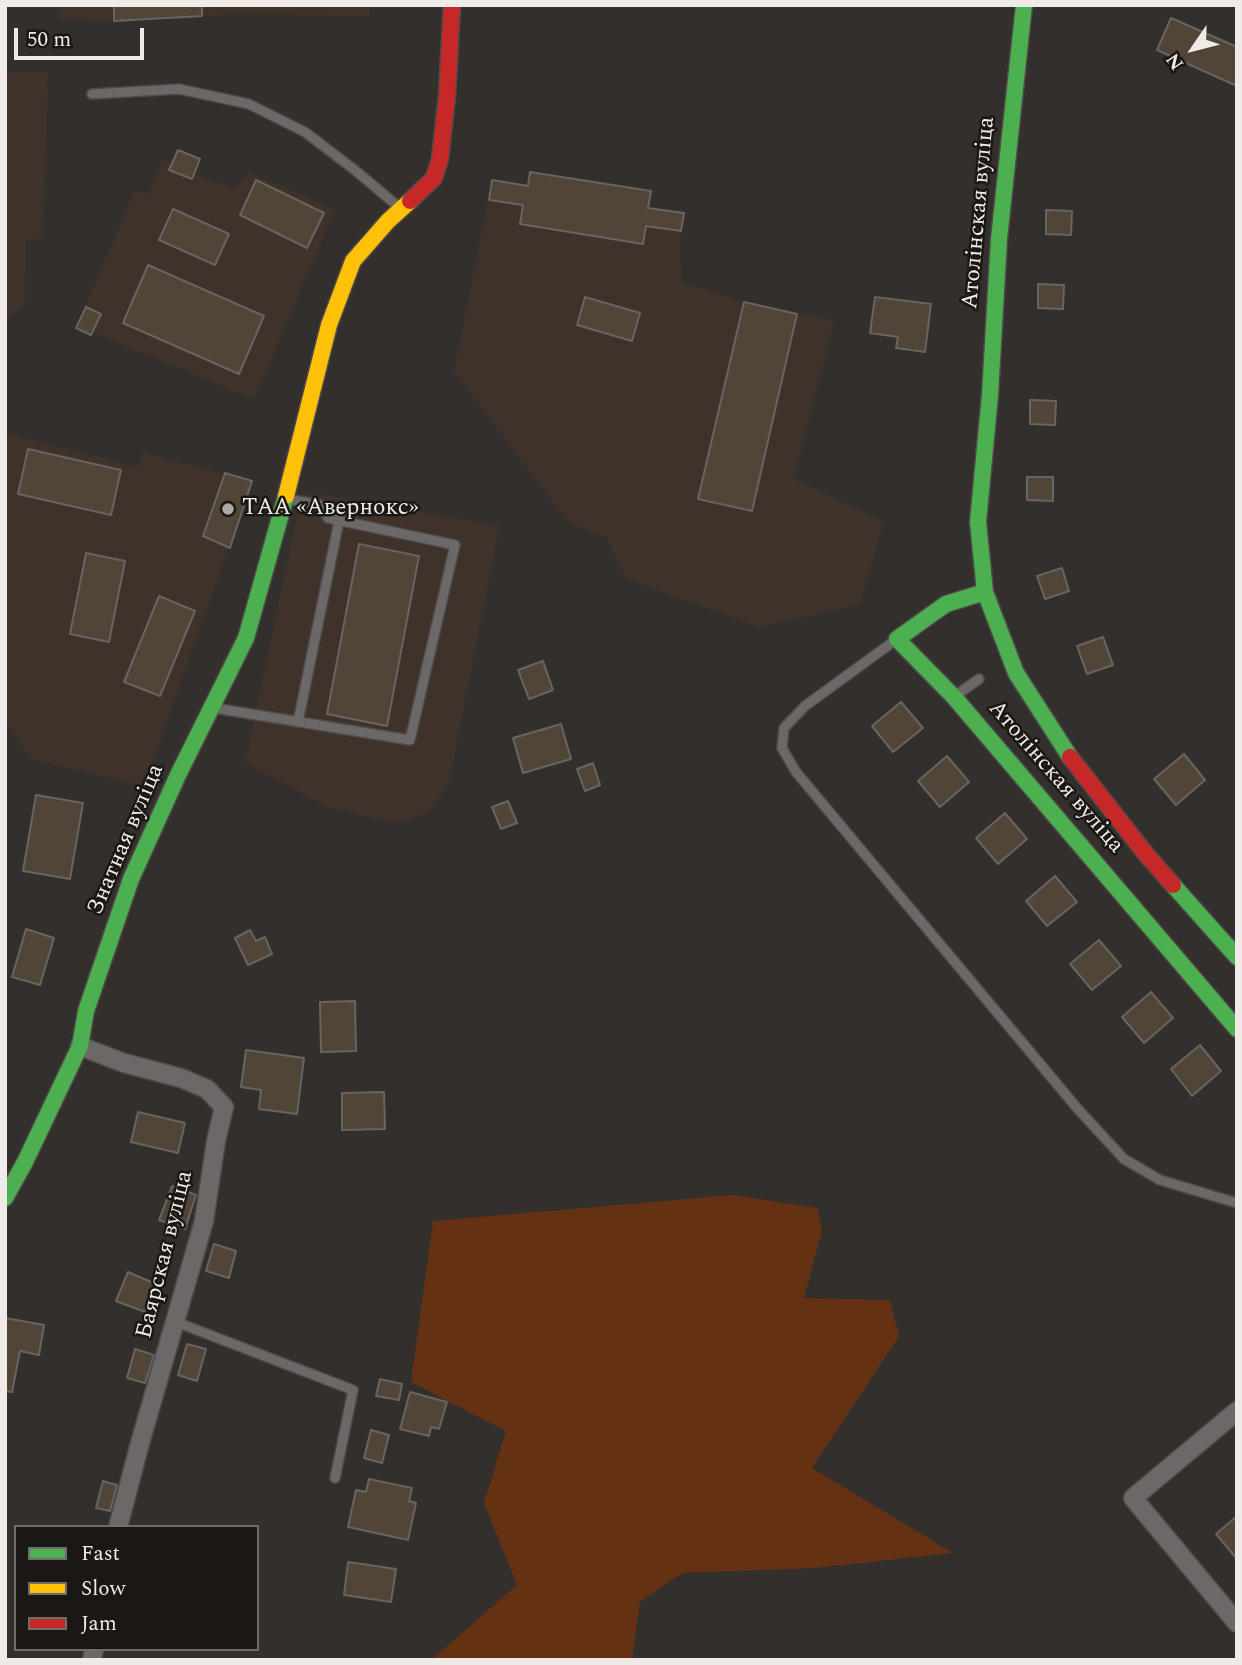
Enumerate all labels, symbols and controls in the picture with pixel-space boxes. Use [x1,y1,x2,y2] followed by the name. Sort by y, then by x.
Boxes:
[18,14,147,58] scale bar
[1158,14,1228,84] north arrow
[27,24,71,56] text: 50 m
[1159,47,1192,76] text: N
[958,116,1002,310] street label: Атолінская вуліца
[242,495,419,523] place label: ТАА «Авернокс»
[220,501,236,517] marker: ТАА «Авернокс»
[981,696,1129,860] street label: Атолінская вуліца
[83,760,171,920] street label: Знатная вуліца
[132,1168,200,1342] street label: Баярская вуліца
[14,1525,259,1651] legend
[81,1538,120,1570] text: Fast
[81,1573,125,1605] text: Slow
[81,1608,117,1640] text: Jam

